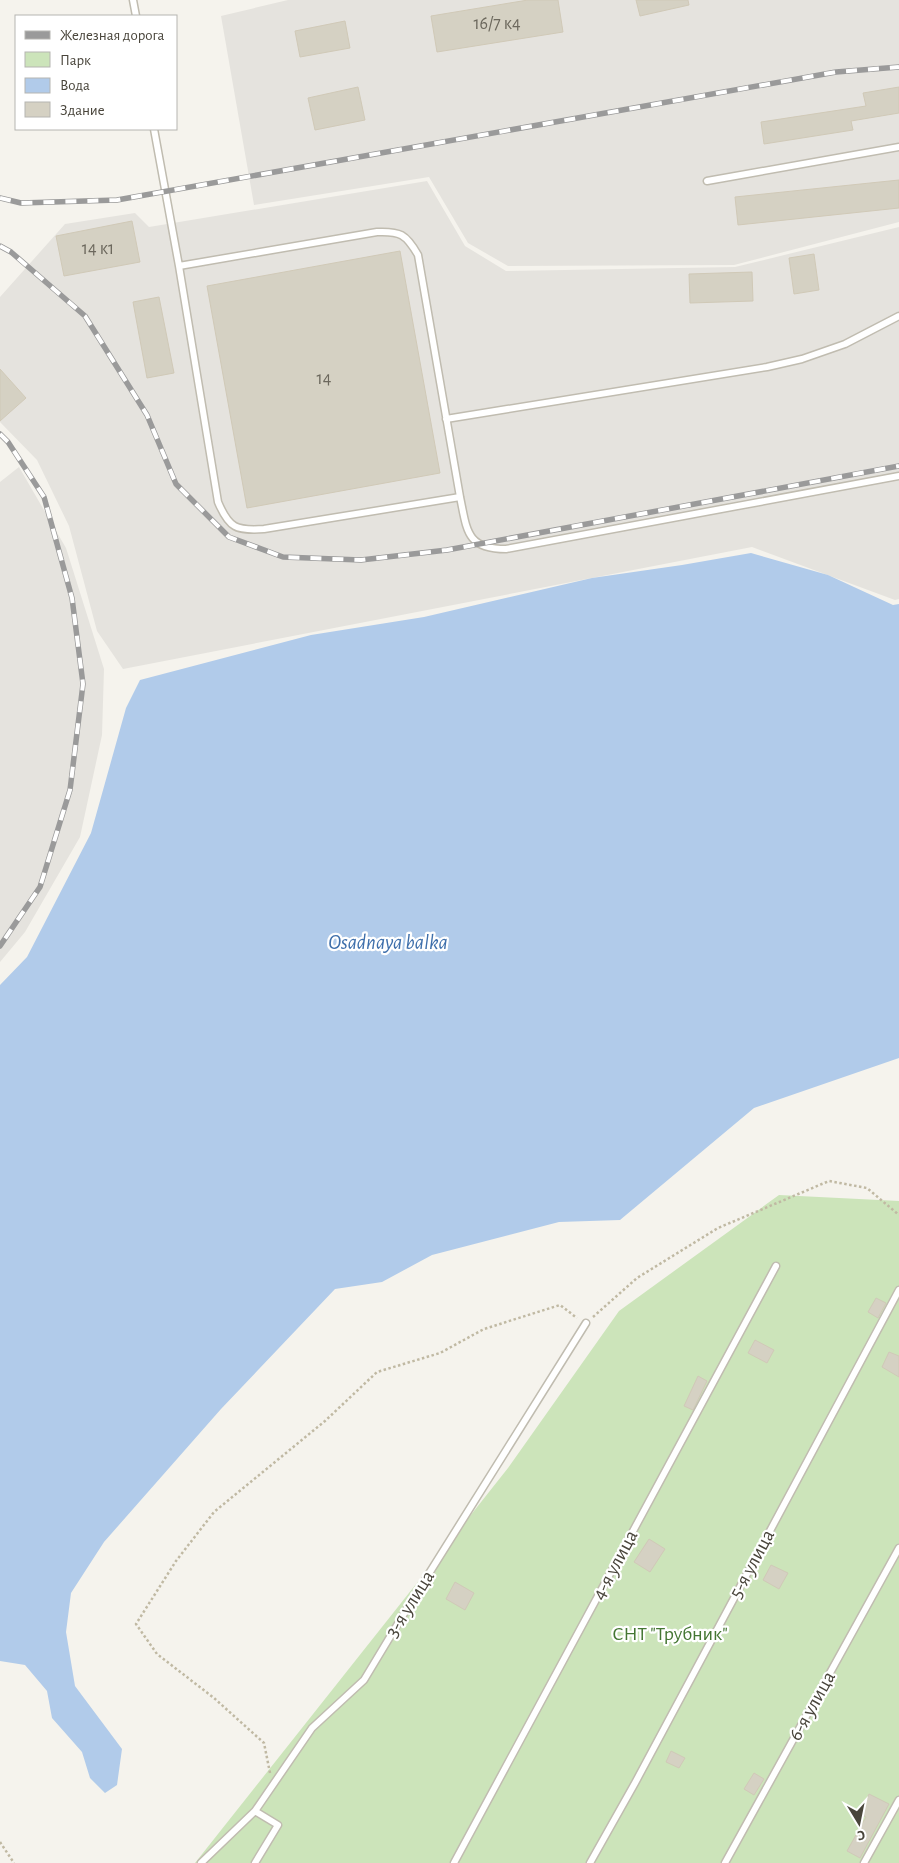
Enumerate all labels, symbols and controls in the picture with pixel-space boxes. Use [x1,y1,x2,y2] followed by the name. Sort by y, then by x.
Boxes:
[15,15,178,130] legend
[473,15,521,33] house number: 16/7 к4
[60,28,165,43] text: Железная дорога
[60,53,91,68] text: Парк
[60,78,90,93] text: Вода
[60,103,105,118] text: Здание
[82,240,114,258] house number: 14 к1
[317,370,332,388] house number: 14
[328,932,448,953] water label: Osadnaya balka
[726,1526,778,1602] street label: 5-я улица
[588,1527,642,1603] street label: 4-я улица
[382,1567,438,1641] street label: 3-я улица
[612,1624,728,1644] park label: СНТ "Трубник"
[785,1668,839,1744] street label: 6-я улица
[834,1798,884,1848] north arrow
[856,1827,866,1842] text: С

